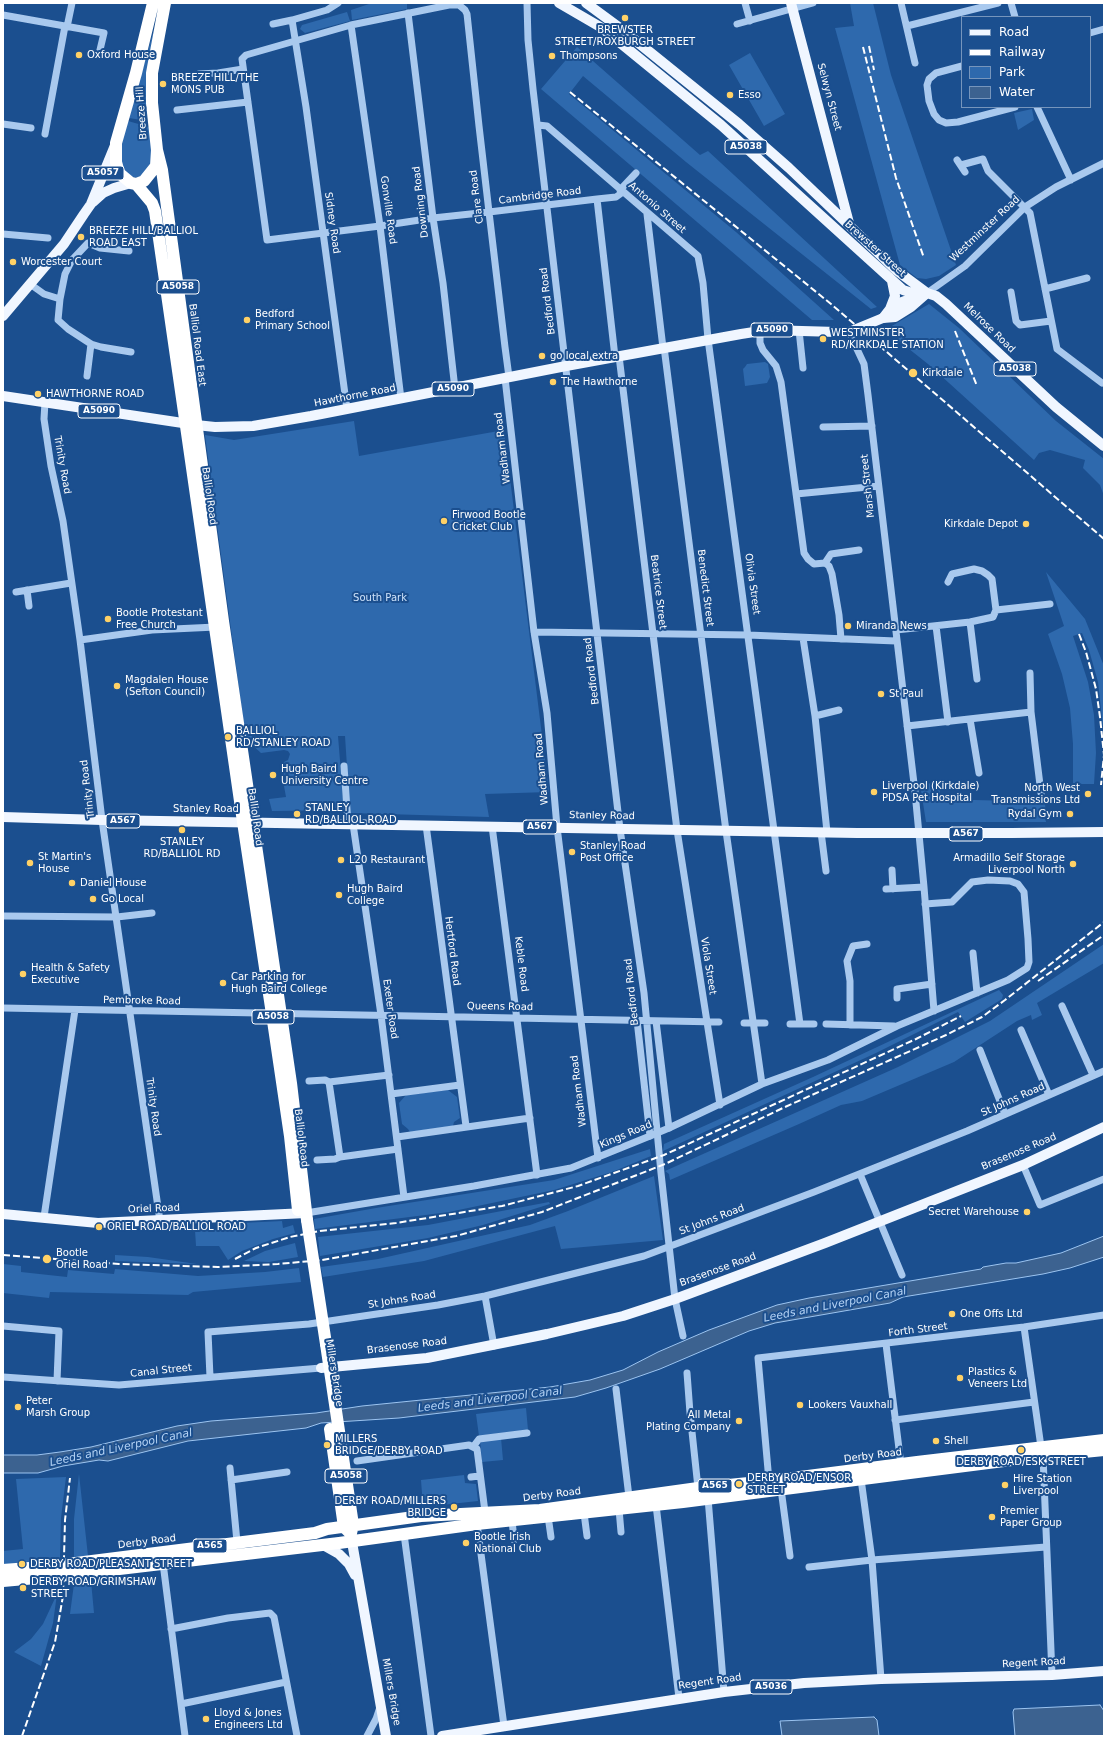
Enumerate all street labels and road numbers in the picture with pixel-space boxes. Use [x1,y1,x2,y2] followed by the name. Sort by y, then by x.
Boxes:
[814,62,844,132] street label: Selwyn Street
[134,86,150,140] street label: Breeze Hill
[725,140,767,154] road number: A5038
[82,166,124,180] road number: A5057
[411,166,431,238] street label: Downing Road
[468,169,486,225] street label: Clare Road
[377,175,399,245] street label: Gonville Road
[626,180,688,236] street label: Antonio Street
[498,185,582,207] street label: Cambridge Road
[322,191,342,255] street label: Sidney Road
[948,194,1022,264] street label: Westminster Road
[842,218,908,280] street label: Brewster Street
[538,267,558,335] street label: Bedford Road
[157,280,199,294] road number: A5058
[961,300,1017,356] street label: Melrose Road
[186,303,208,387] street label: Balliol Road East
[751,323,793,337] road number: A5090
[994,362,1036,376] road number: A5038
[313,382,397,410] street label: Hawthorne Road
[432,382,474,396] road number: A5090
[78,404,120,418] road number: A5090
[493,411,513,485] street label: Wadham Road
[51,435,73,495] street label: Trinity Road
[859,454,877,518] street label: Marsh Street
[199,466,219,526] street label: Balliol Road
[694,549,716,627] street label: Benedict Street
[742,553,762,615] street label: Olivia Street
[647,554,669,630] street label: Beatrice Street
[582,637,602,705] street label: Bedford Road
[533,733,551,805] street label: Wadham Road
[78,759,98,819] street label: Trinity Road
[245,787,265,847] street label: Balliol Road
[173,803,239,815] street label: Stanley Road
[569,809,635,823] street label: Stanley Road
[106,814,140,828] road number: A567
[523,820,557,834] road number: A567
[949,827,983,841] road number: A567
[442,916,462,986] street label: Hertford Road
[512,936,530,992] street label: Keble Road
[698,936,718,996] street label: Viola Street
[623,958,641,1026] street label: Bedford Road
[380,978,400,1040] street label: Exeter Road
[103,994,181,1008] street label: Pembroke Road
[467,1000,533,1014] street label: Queens Road
[252,1010,294,1024] road number: A5058
[569,1054,589,1128] street label: Wadham Road
[143,1077,163,1137] street label: Trinity Road
[979,1081,1047,1119] street label: St Johns Road
[291,1108,311,1168] street label: Balliol Road
[598,1119,654,1151] street label: Kings Road
[980,1131,1058,1173] street label: Brasenose Road
[128,1202,180,1216] street label: Oriel Road
[678,1202,746,1238] street label: St Johns Road
[678,1251,758,1289] street label: Brasenose Road
[367,1289,437,1311] street label: St Johns Road
[888,1320,948,1340] street label: Forth Street
[366,1335,448,1357] street label: Brasenose Road
[323,1338,345,1408] street label: Millers Bridge
[130,1362,192,1380] street label: Canal Street
[843,1446,903,1466] street label: Derby Road
[325,1469,367,1483] road number: A5058
[698,1479,732,1493] road number: A565
[522,1485,582,1505] street label: Derby Road
[117,1532,177,1552] street label: Derby Road
[193,1539,227,1553] road number: A565
[1002,1655,1066,1671] street label: Regent Road
[379,1657,403,1727] street label: Millers Bridge
[678,1672,742,1692] street label: Regent Road
[750,1680,792,1694] road number: A5036

